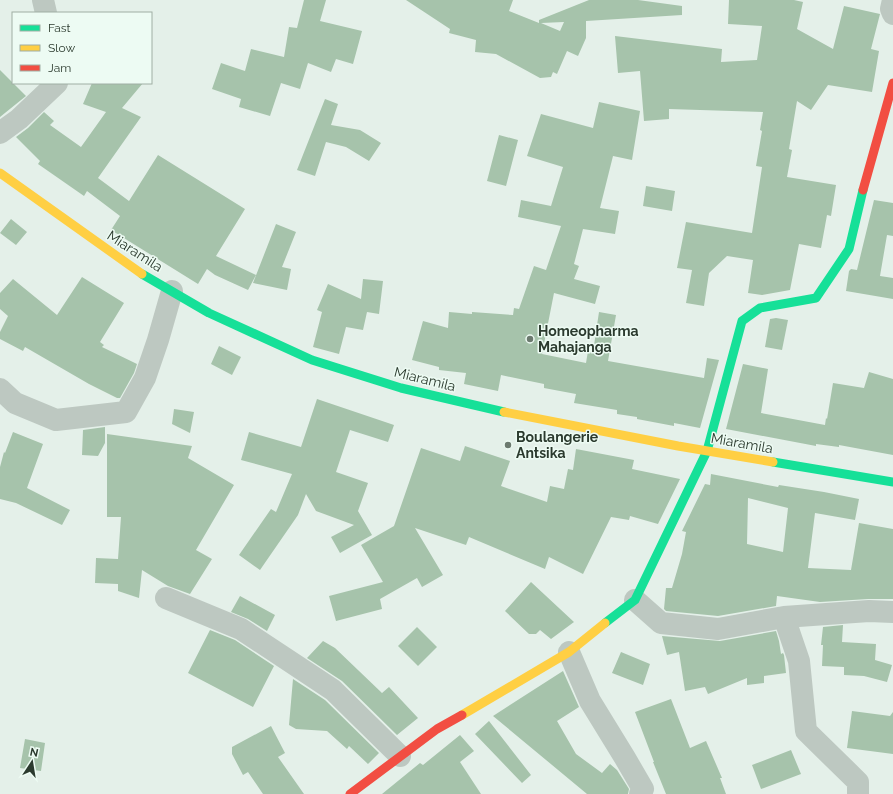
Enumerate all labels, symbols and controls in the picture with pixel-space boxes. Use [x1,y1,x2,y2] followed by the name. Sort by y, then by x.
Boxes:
[12,12,152,84] legend
[48,21,71,35] text: Fast
[48,41,75,55] text: Slow
[48,61,71,75] text: Jam
[104,227,166,275] street label: Miaramila
[538,323,639,355] place label: Homeopharma Mahajanga
[525,334,535,344] marker: Homeopharma Mahajanga
[393,364,457,394] street label: Miaramila
[516,429,599,461] place label: Boulangerie Antsika
[710,430,774,456] street label: Miaramila
[503,440,513,450] marker: Boulangerie Antsika
[12,742,52,782] north arrow
[29,745,39,760] text: N

